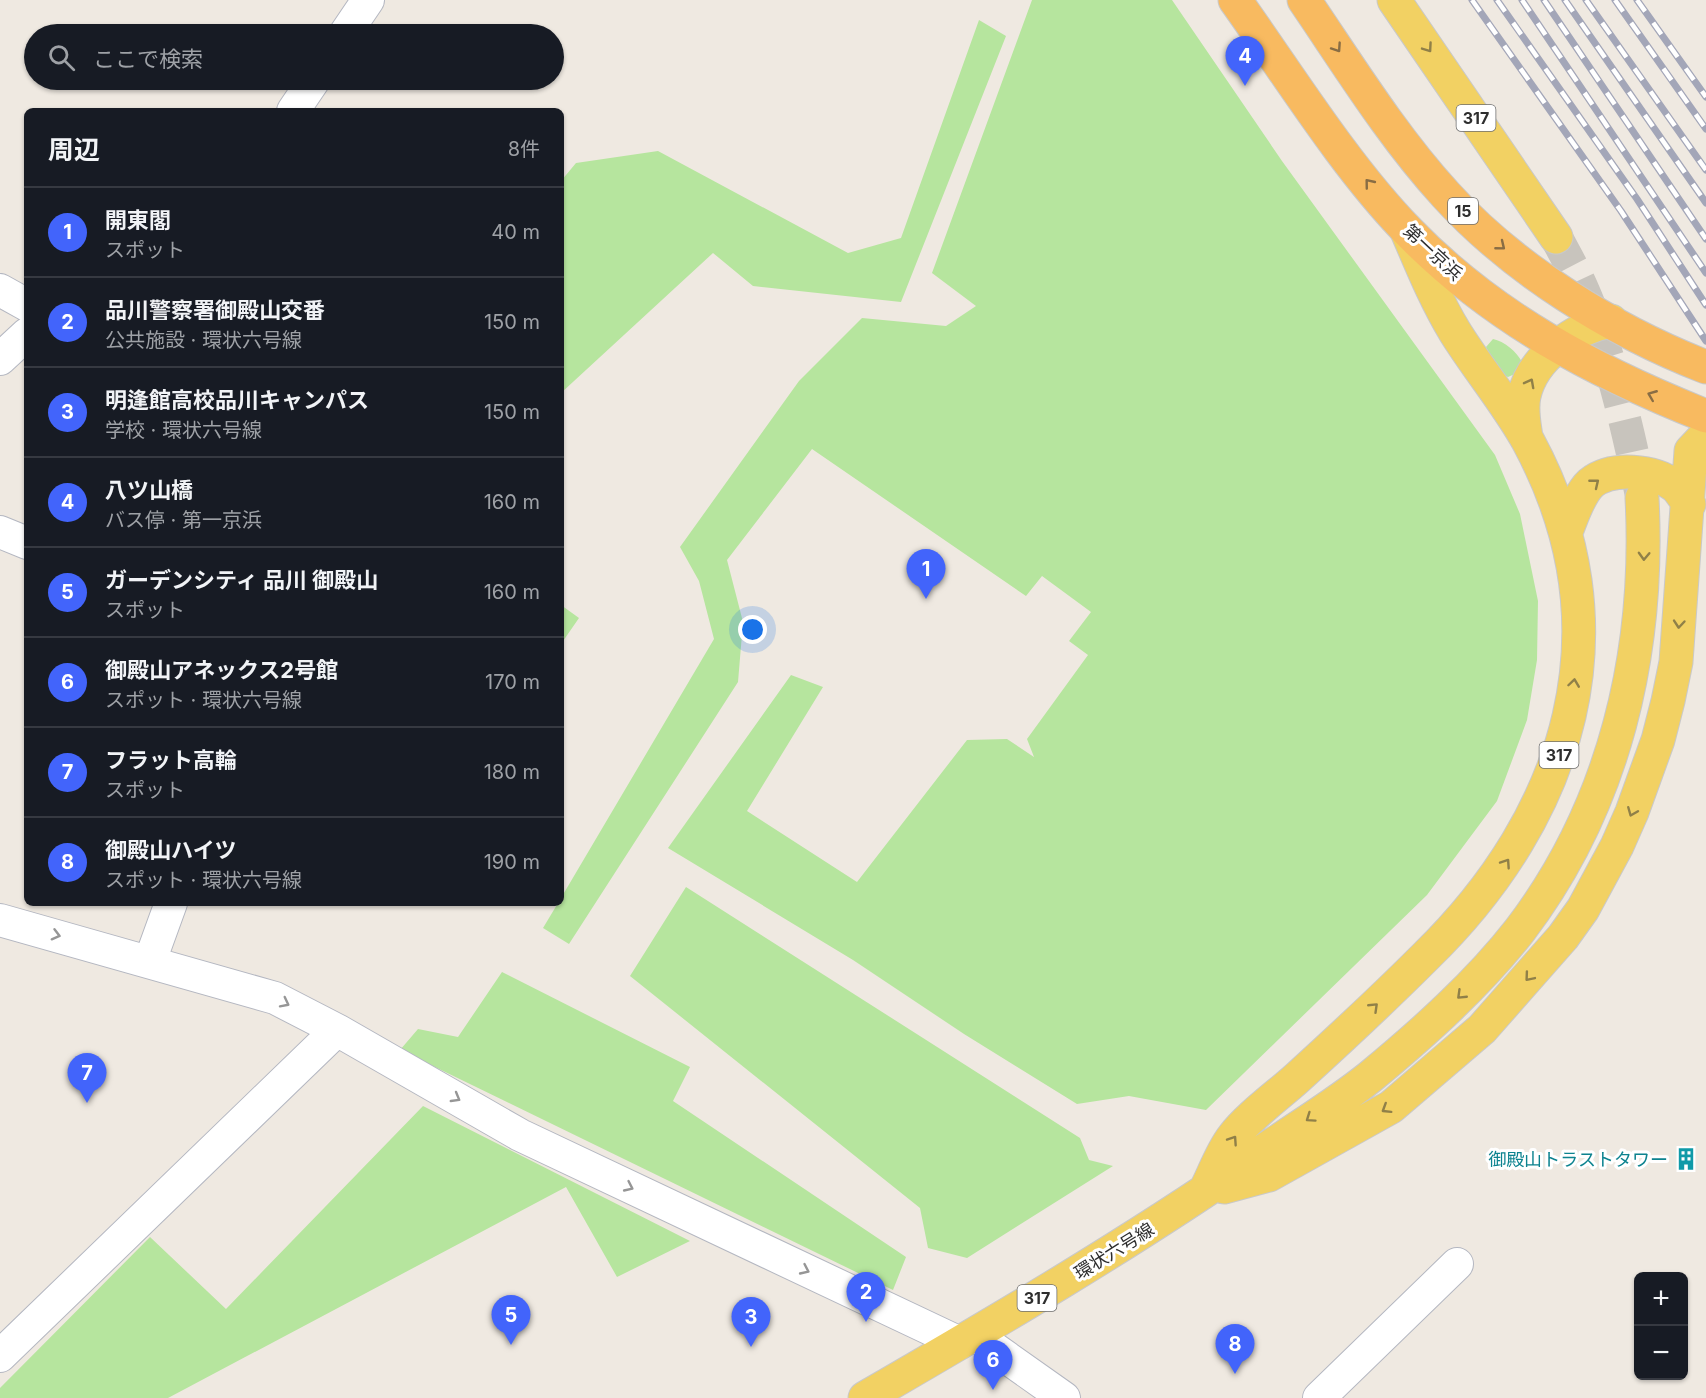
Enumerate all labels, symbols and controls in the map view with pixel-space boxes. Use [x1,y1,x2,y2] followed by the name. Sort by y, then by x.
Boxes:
[24,24,564,90] search box
[1226,36,1264,86] pin: 4
[45,41,78,74] icon: search
[1421,41,1432,52] one-way arrow
[1330,42,1341,53] one-way arrow
[93,46,203,72] text: ここで検索
[1456,105,1496,131] road number: 317
[48,134,100,165] text: 周辺
[508,137,540,161] text: 8件
[1365,179,1376,190] one-way arrow
[1448,198,1478,224] road number: 15
[105,207,171,233] text: 開東閣
[63,220,72,244] text: 1
[491,220,540,244] text: 40 m
[1400,220,1466,284] street label: 第一京浜
[105,238,185,262] text: スポット
[1494,239,1505,250] one-way arrow
[105,297,325,323] text: 品川警察署御殿山交番
[61,310,74,334] text: 2
[484,310,540,334] text: 150 m
[105,328,302,352] text: 公共施設 · 環状六号線
[1523,378,1534,389] one-way arrow
[105,387,369,413] text: 明逢館高校品川キャンパス
[1647,389,1657,402] one-way arrow
[61,400,74,424] text: 3
[484,400,540,424] text: 150 m
[105,418,262,442] text: 学校 · 環状六号線
[105,477,193,503] text: 八ツ山橋
[1588,479,1599,490] one-way arrow
[61,490,74,514] text: 4
[484,490,540,514] text: 160 m
[105,508,262,532] text: バス停 · 第一京浜
[906,550,946,599] pin: 1
[1638,552,1650,561] one-way arrow
[105,567,378,593] text: ガーデンシティ 品川 御殿山
[61,580,74,604] text: 5
[484,580,540,604] text: 160 m
[105,598,185,622] text: スポット
[738,615,767,644] your location
[1673,620,1686,629] one-way arrow
[105,657,338,683] text: 御殿山アネックス2号館
[61,670,74,694] text: 6
[485,670,540,694] text: 170 m
[1568,678,1580,687] one-way arrow
[105,688,302,712] text: スポット · 環状六号線
[1540,742,1578,768] road number: 317
[105,747,237,773] text: フラット高輪
[62,760,73,784] text: 7
[484,760,540,784] text: 180 m
[105,778,185,802] text: スポット
[1626,807,1639,817] one-way arrow
[105,837,237,863] text: 御殿山ハイツ
[61,850,74,874] text: 8
[484,850,540,874] text: 190 m
[1498,859,1509,870] one-way arrow
[105,868,302,892] text: スポット · 環状六号線
[50,928,61,940] one-way arrow
[1526,970,1537,981] one-way arrow
[1457,988,1467,999] one-way arrow
[279,996,290,1007] one-way arrow
[1367,1003,1378,1014] one-way arrow
[68,1054,106,1103] pin: 7
[450,1091,460,1102] one-way arrow
[1382,1101,1392,1113] one-way arrow
[1306,1111,1317,1122] one-way arrow
[1225,1136,1236,1147] one-way arrow
[1673,1146,1699,1172] building icon: 御殿山トラストタワー
[1488,1149,1668,1170] place label: 御殿山トラストタワー
[623,1179,634,1191] one-way arrow
[1070,1218,1158,1284] street label: 環状六号線
[799,1263,810,1275] one-way arrow
[846,1272,886,1322] pin: 2
[1634,1272,1688,1380] map controls
[1634,1272,1688,1326] button: +
[1018,1285,1056,1311] road number: 317
[492,1296,530,1345] pin: 5
[732,1298,771,1347] pin: 3
[1216,1324,1254,1374] pin: 8
[1634,1326,1688,1380] button: −
[974,1340,1012,1390] pin: 6

